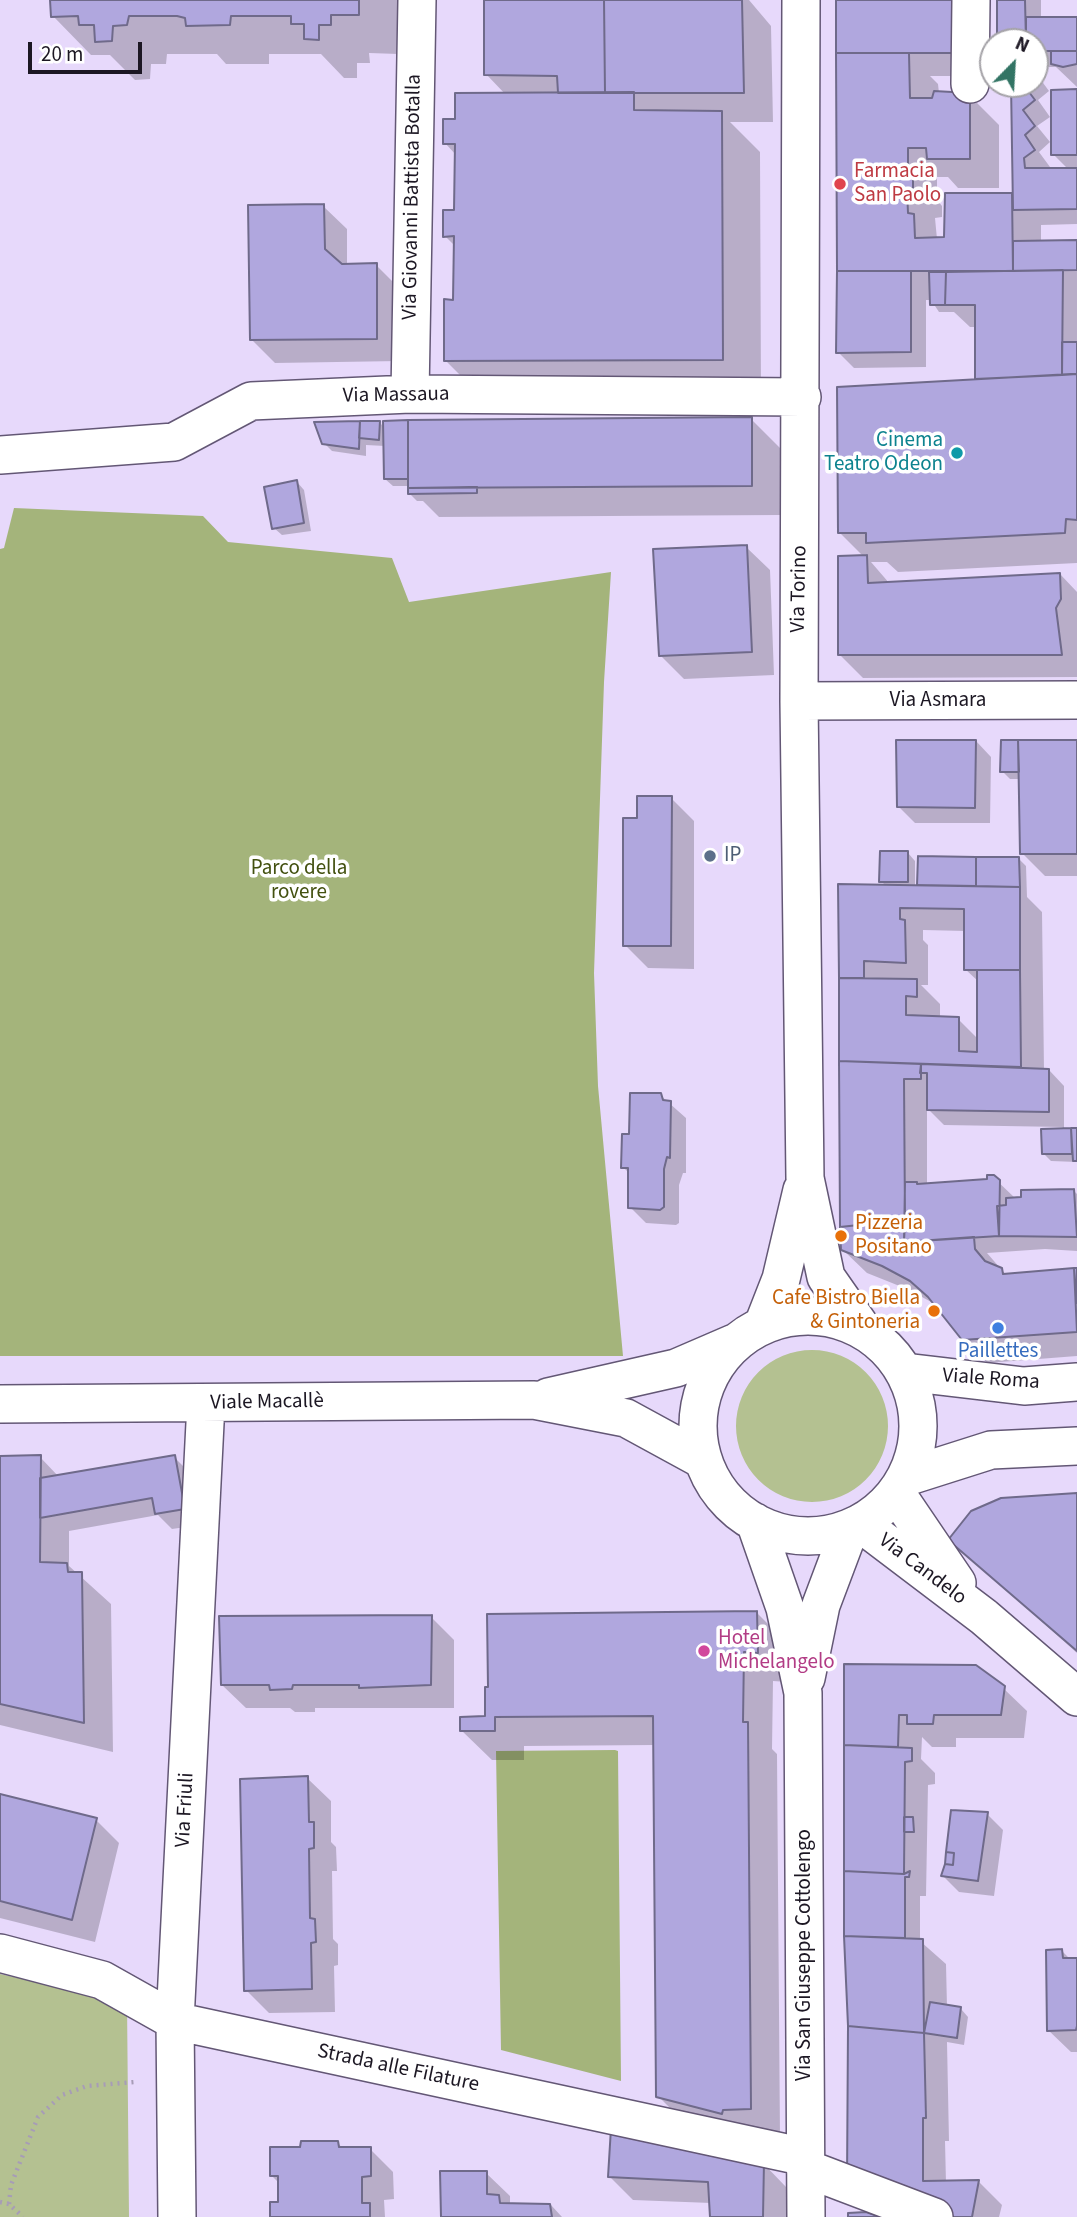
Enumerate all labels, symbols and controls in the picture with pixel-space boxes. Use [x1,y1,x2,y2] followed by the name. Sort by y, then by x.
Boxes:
[32,28,145,72] scale bar
[979,28,1049,98] north arrow
[1011,30,1033,60] text: N
[41,39,83,69] text: 20 m
[398,74,428,320] street label: Via Giovanni Battista Botalla
[854,159,941,209] place label: Farmacia San Paolo
[832,176,848,192] marker: Farmacia San Paolo
[342,382,450,410] street label: Via Massaua
[824,428,943,478] place label: Cinema Teatro Odeon
[949,445,965,461] marker: Cinema Teatro Odeon
[787,545,813,633] street label: Via Torino
[890,688,986,714] street label: Via Asmara
[724,843,741,869] place label: IP
[702,848,718,864] marker: IP
[251,856,347,906] park label: Parco della rovere
[855,1211,932,1261] place label: Pizzeria Positano
[833,1228,849,1244] marker: Pizzeria Positano
[772,1286,920,1336] place label: Cafe Bistro Biella & Gintoneria
[926,1303,942,1319] marker: Cafe Bistro Biella & Gintoneria
[990,1320,1006,1336] marker: Paillettes
[958,1339,1038,1365] place label: Paillettes
[941,1364,1041,1396] street label: Viale Roma
[210,1389,324,1417] street label: Viale Macallè
[873,1529,971,1611] street label: Via Candelo
[718,1626,835,1676] place label: Hotel Michelangelo
[696,1643,712,1659] marker: Hotel Michelangelo
[171,1772,201,1848] street label: Via Friuli
[792,1829,818,2081] street label: Via San Giuseppe Cottolengo
[315,2040,481,2098] street label: Strada alle Filature

